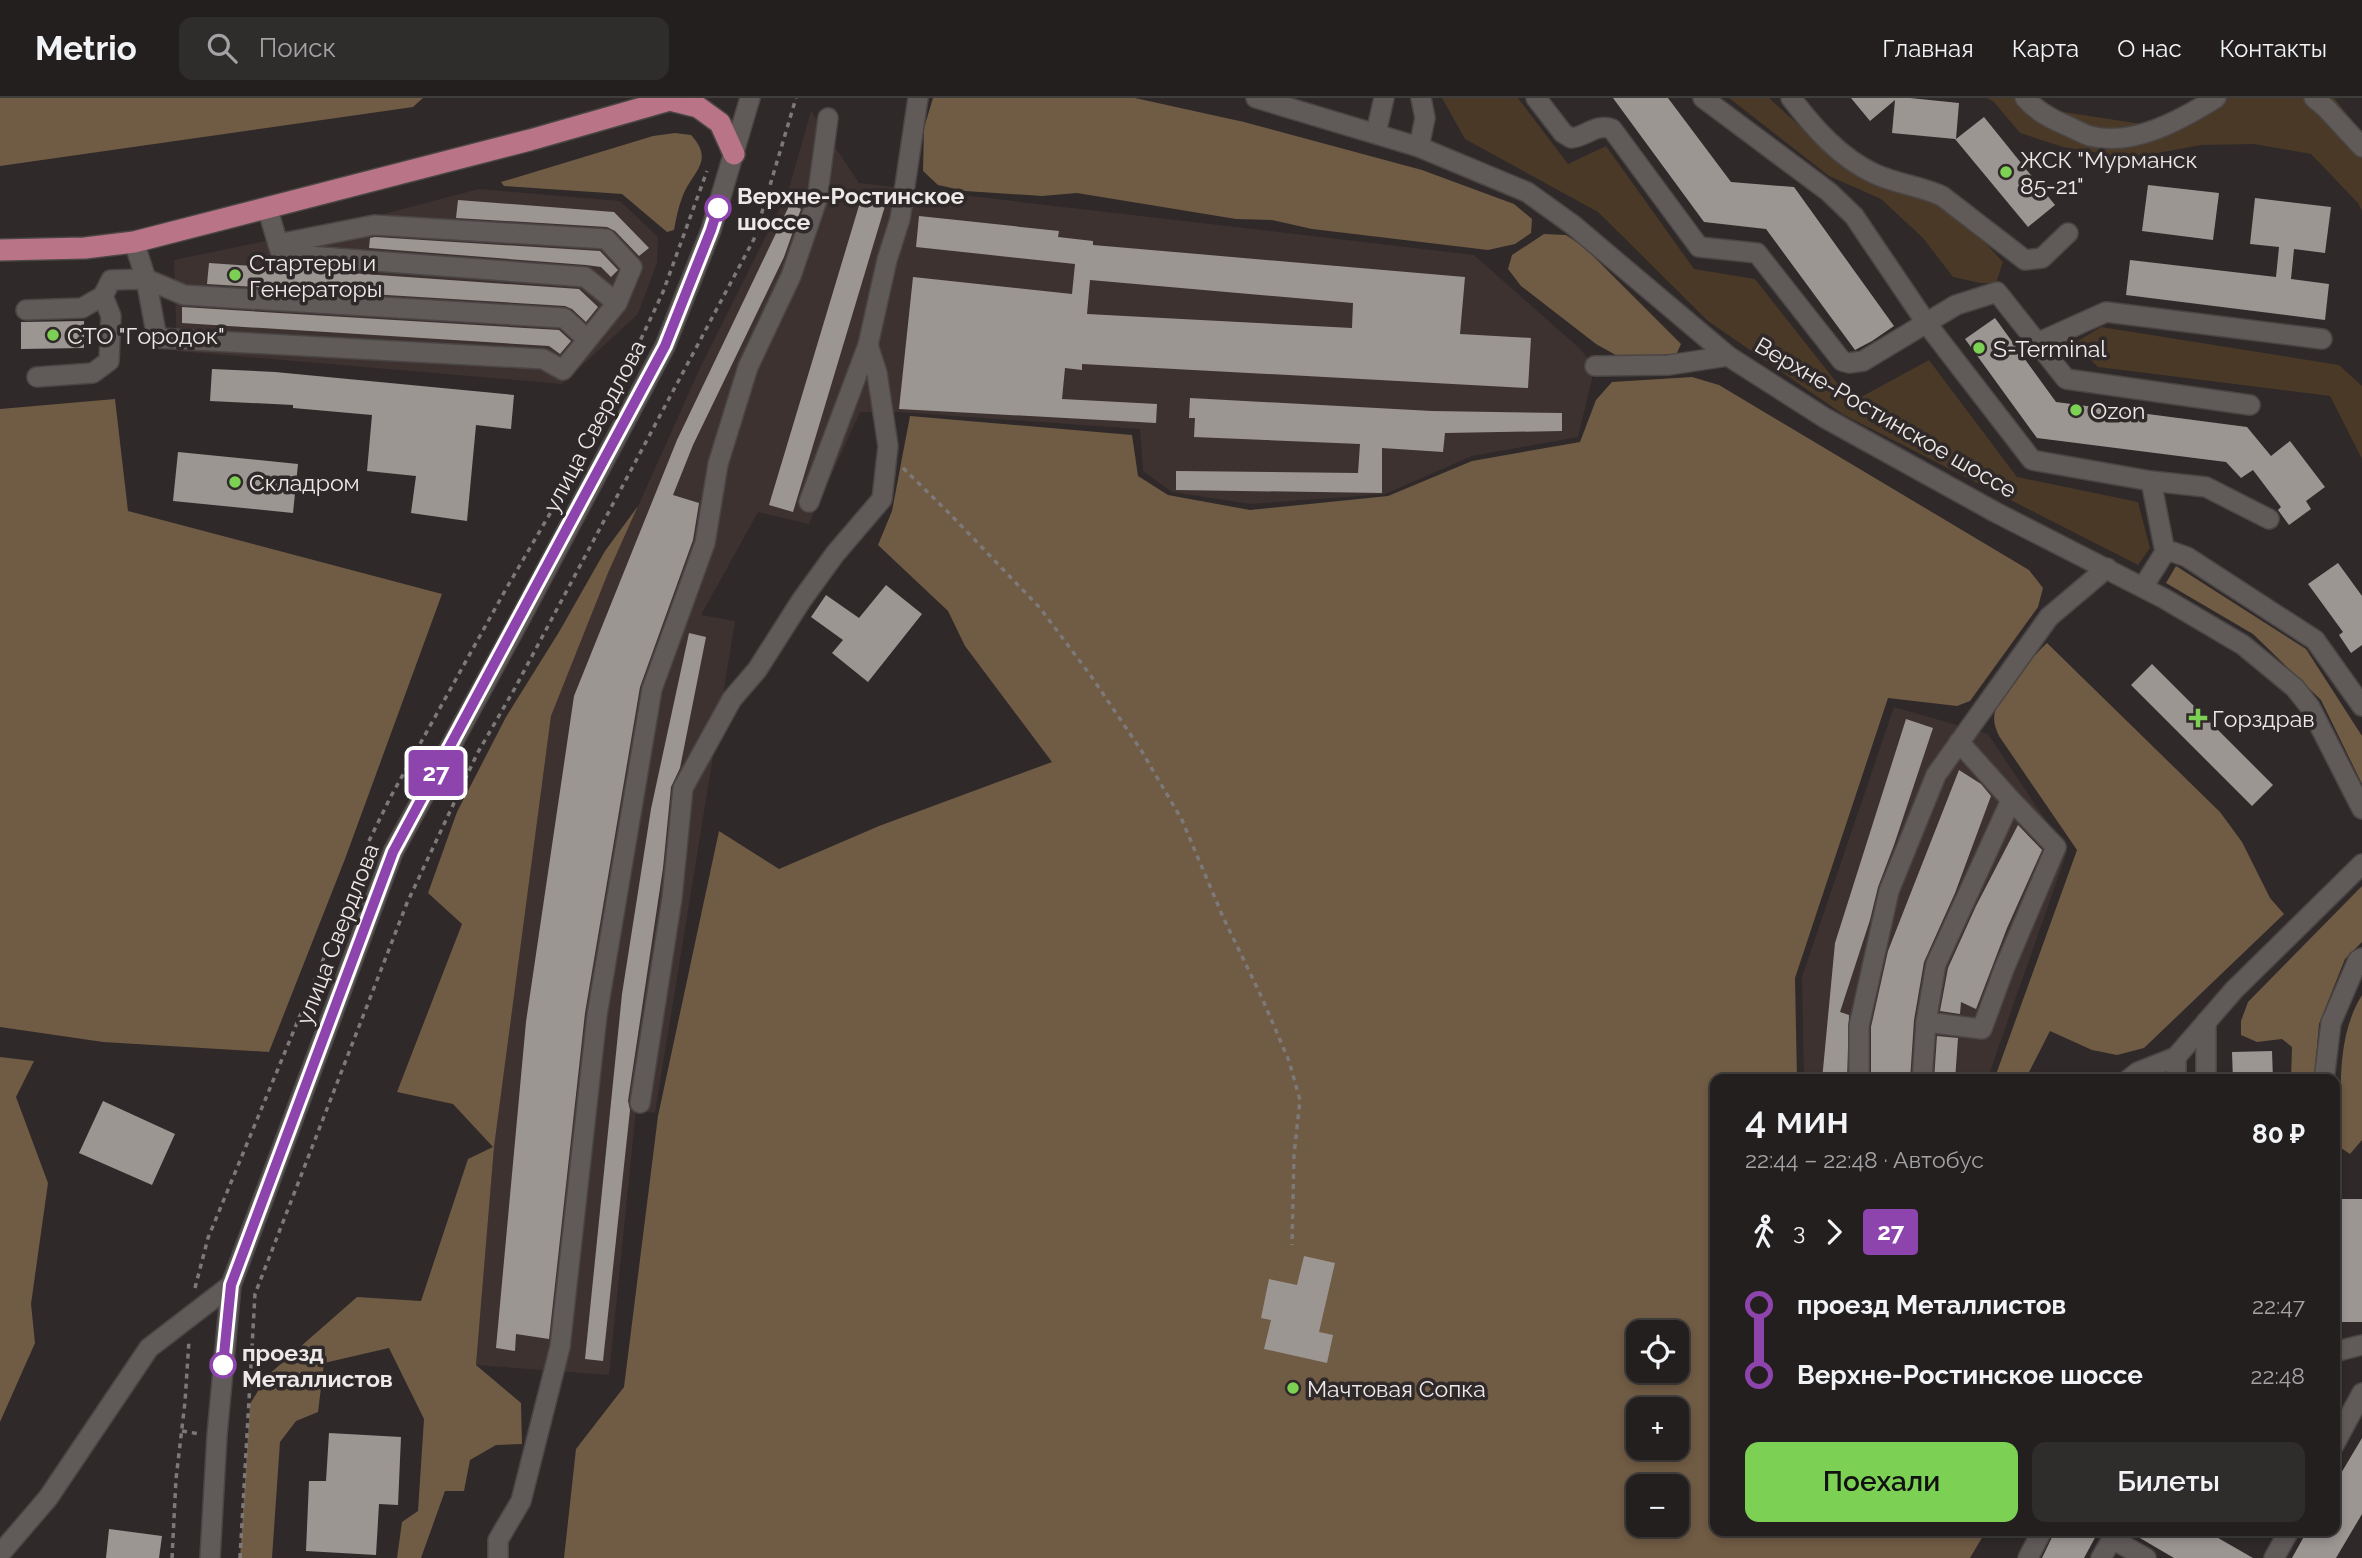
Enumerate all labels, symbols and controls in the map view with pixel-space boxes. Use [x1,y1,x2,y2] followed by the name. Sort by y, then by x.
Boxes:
[179,17,669,80] search box
[35,29,137,68] text: Metrio
[203,29,241,67] icon: search
[259,33,336,63] text: Поиск
[1882,34,1974,63] text: Главная
[2012,34,2079,63] text: Карта
[2117,34,2182,63] text: О нас
[2220,34,2327,63] text: Контакты
[2020,146,2197,199] place label: ЖСК "Мурманск 85-21"
[1998,164,2014,180] marker: ЖСК "Мурманск 85-21"
[737,182,965,235] place label: Верхне-Ростинское шоссе
[705,195,731,221] marker: Верхне-Ростинское шоссе
[249,249,382,302] place label: Стартеры и Генераторы
[227,267,243,283] marker: Стартеры и Генераторы
[67,322,225,349] place label: СТО "Городок"
[45,327,61,343] marker: СТО "Городок"
[1750,331,2022,503] street label: Верхне-Ростинское шоссе
[537,335,651,517] street label: улица Свердлова
[1993,335,2107,362] place label: S-Terminal
[1971,340,1987,356] marker: S-Terminal
[2090,397,2145,424] place label: Ozon
[2068,402,2084,418] marker: Ozon
[249,469,360,496] place label: Складром
[227,474,243,490] marker: Складром
[2212,705,2315,732] place label: Горздрав
[2190,710,2206,726] marker: Горздрав
[404,750,467,796] line badge: 27
[423,758,450,787] text: 27
[290,840,384,1028] street label: улица Свердлова
[1745,1097,1849,1142] text: 4 мин
[2252,1119,2305,1149] text: 80 ₽
[1745,1146,1984,1173] text: 22:44 – 22:48 · Автобус
[1745,1213,1783,1251] icon: walk
[1815,1213,1853,1251] icon: forward
[1877,1217,1904,1246] text: 27
[1793,1218,1805,1245] text: 3
[1797,1290,2066,1320] text: проезд Металлистов
[2252,1292,2305,1319] text: 22:47
[1626,1320,1689,1537] map controls
[1626,1320,1689,1383] button: locate
[242,1339,393,1392] place label: проезд Металлистов
[210,1352,236,1378] marker: проезд Металлистов
[1797,1360,2143,1390] text: Верхне-Ростинское шоссе
[2251,1362,2305,1389] text: 22:48
[1307,1375,1486,1402] place label: Мачтовая Сопка
[1285,1380,1301,1396] marker: Мачтовая Сопка
[1626,1397,1689,1460] button: +
[1745,1442,2018,1522] button: Поехали
[2032,1442,2305,1522] button: Билеты
[1626,1474,1689,1537] button: −

